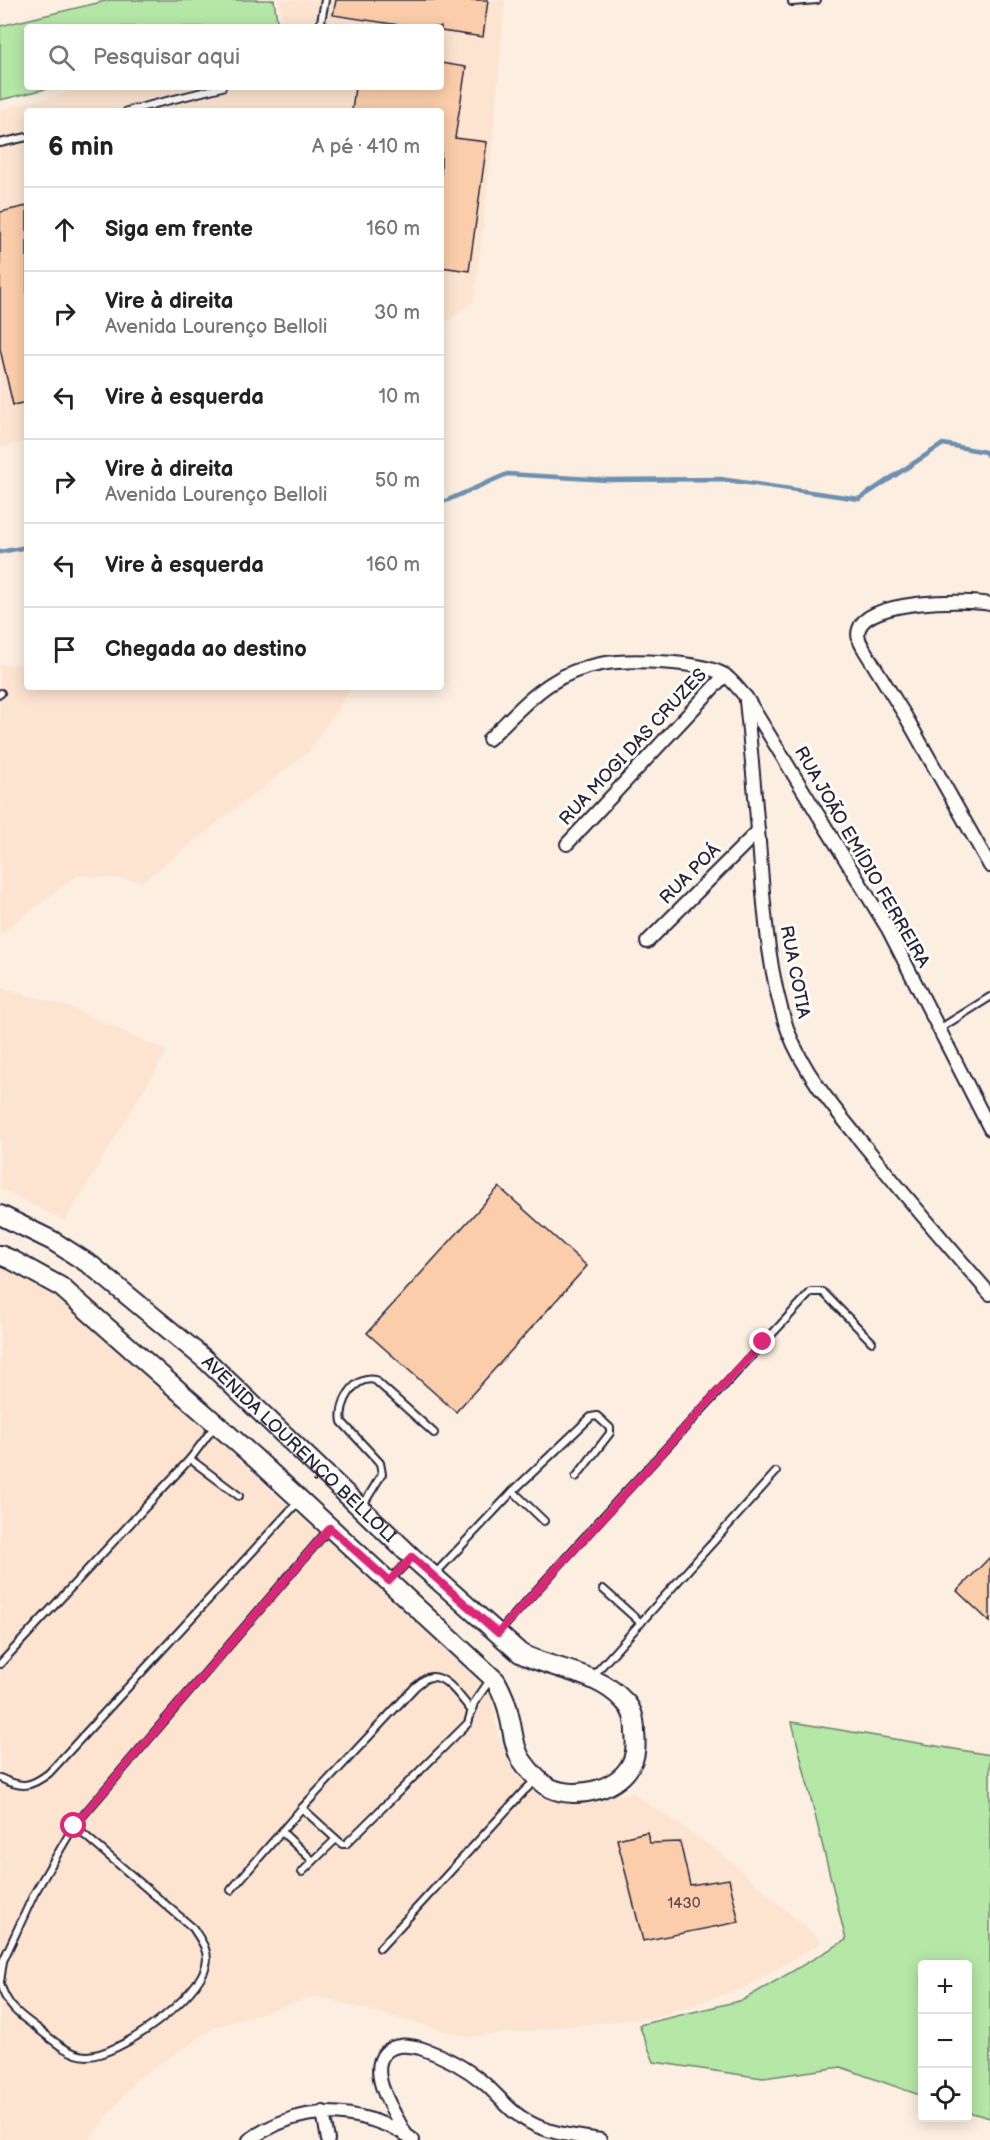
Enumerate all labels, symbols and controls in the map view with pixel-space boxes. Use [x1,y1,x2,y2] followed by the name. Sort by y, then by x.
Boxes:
[24,24,444,90] search box
[45,41,78,74] icon: search
[93,44,240,71] text: Pesquisar aqui
[48,132,114,163] text: 6 min
[312,135,420,159] text: A pé · 410 m
[48,213,81,246] icon: ahead
[105,216,253,243] text: Siga em frente
[366,217,420,241] text: 160 m
[105,288,233,315] text: Vire à direita
[48,297,81,330] icon: right
[374,301,420,325] text: 30 m
[105,315,327,339] text: Avenida Lourenço Belloli
[48,381,81,414] icon: left
[105,384,264,411] text: Vire à esquerda
[379,385,420,409] text: 10 m
[105,456,233,483] text: Vire à direita
[48,465,81,498] icon: right
[375,469,420,493] text: 50 m
[105,483,327,507] text: Avenida Lourenço Belloli
[48,549,81,582] icon: left
[105,552,264,579] text: Vire à esquerda
[366,553,420,577] text: 160 m
[48,633,81,666] icon: arrive
[105,636,307,663] text: Chegada ao destino
[555,664,711,830] street label: RUA MOGI DAS CRUZES
[790,742,936,971] street label: RUA JOÃO EMÍDIO FERREIRA
[654,837,725,909] street label: RUA POÁ
[776,924,814,1020] street label: RUA COTIA
[749,1328,775,1354] route end
[198,1351,401,1547] street label: AVENIDA LOURENÇO BELLOLI
[60,1812,86,1838] route start
[667,1894,701,1913] house number: 1430
[918,1960,972,2122] map controls
[918,1960,972,2014] button: +
[918,2014,972,2068] button: −
[918,2068,972,2122] button: locate

